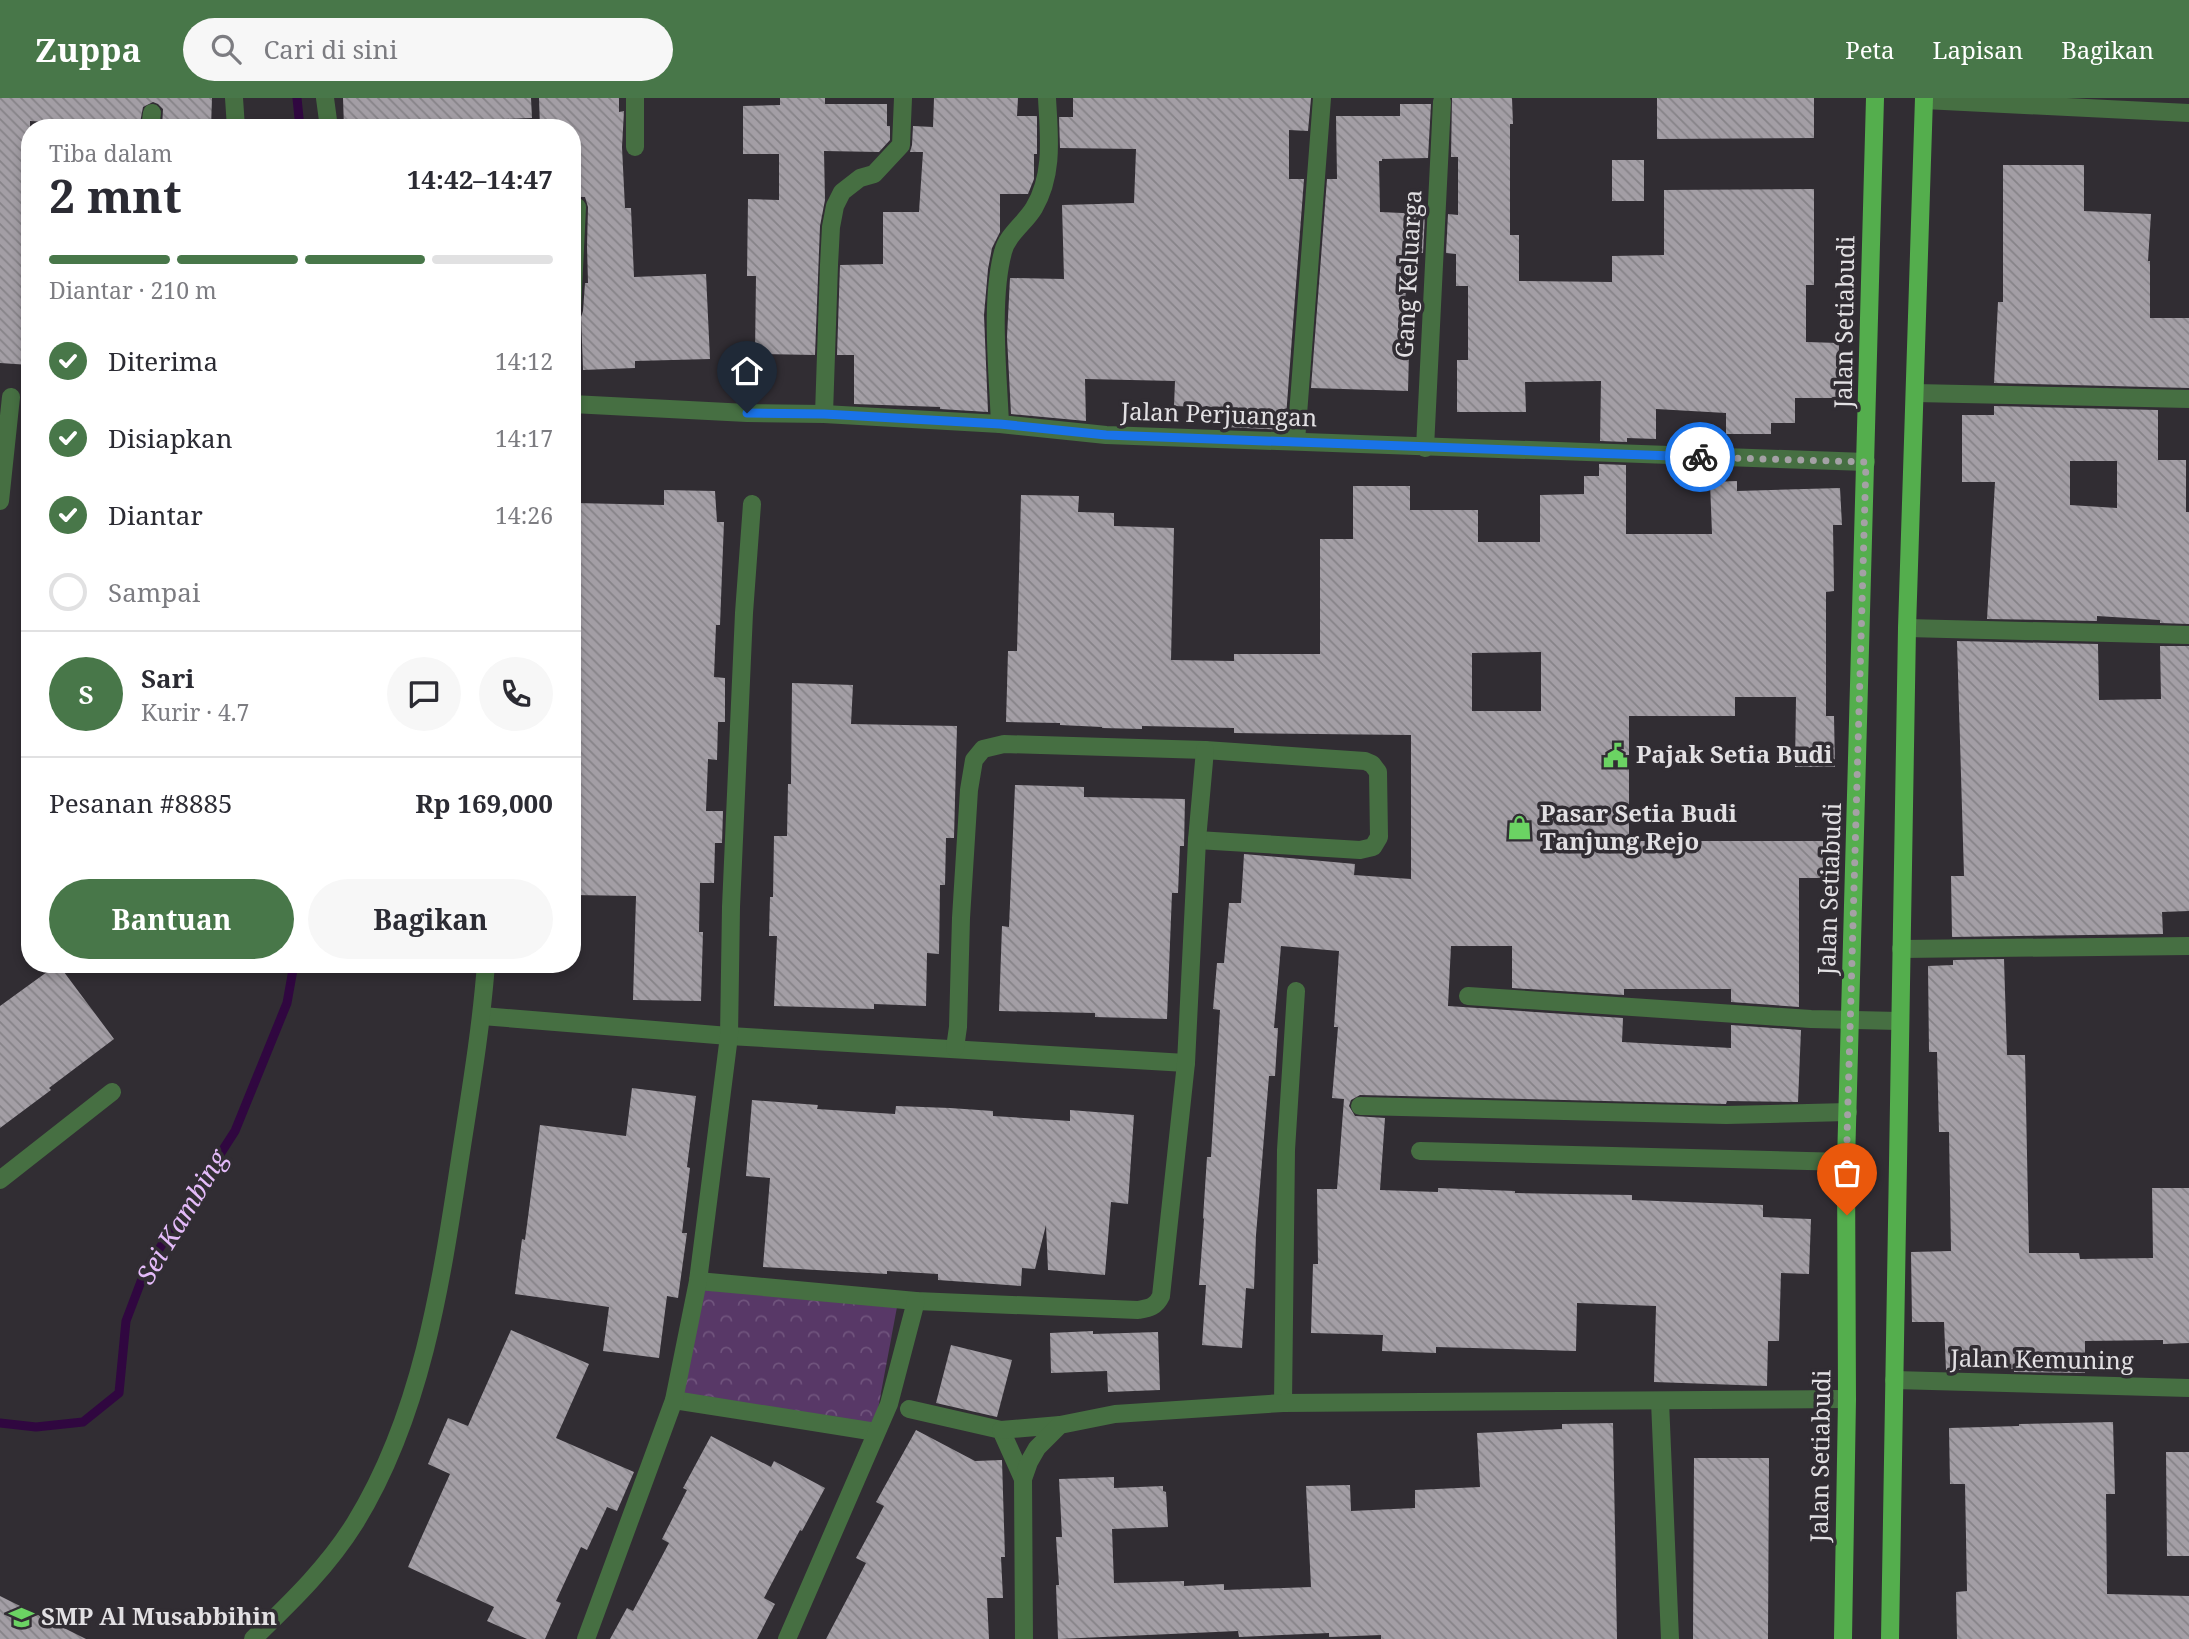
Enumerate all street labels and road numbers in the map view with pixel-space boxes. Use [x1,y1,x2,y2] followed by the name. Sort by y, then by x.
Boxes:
[1387,189,1428,359] street label: Gang Keluarga
[1825,235,1862,410] street label: Jalan Setiabudi
[1119,394,1318,433] street label: Jalan Perjuangan
[1809,802,1848,977] street label: Jalan Setiabudi
[1949,1340,2134,1377] street label: Jalan Kemuning
[1801,1369,1838,1544] street label: Jalan Setiabudi

